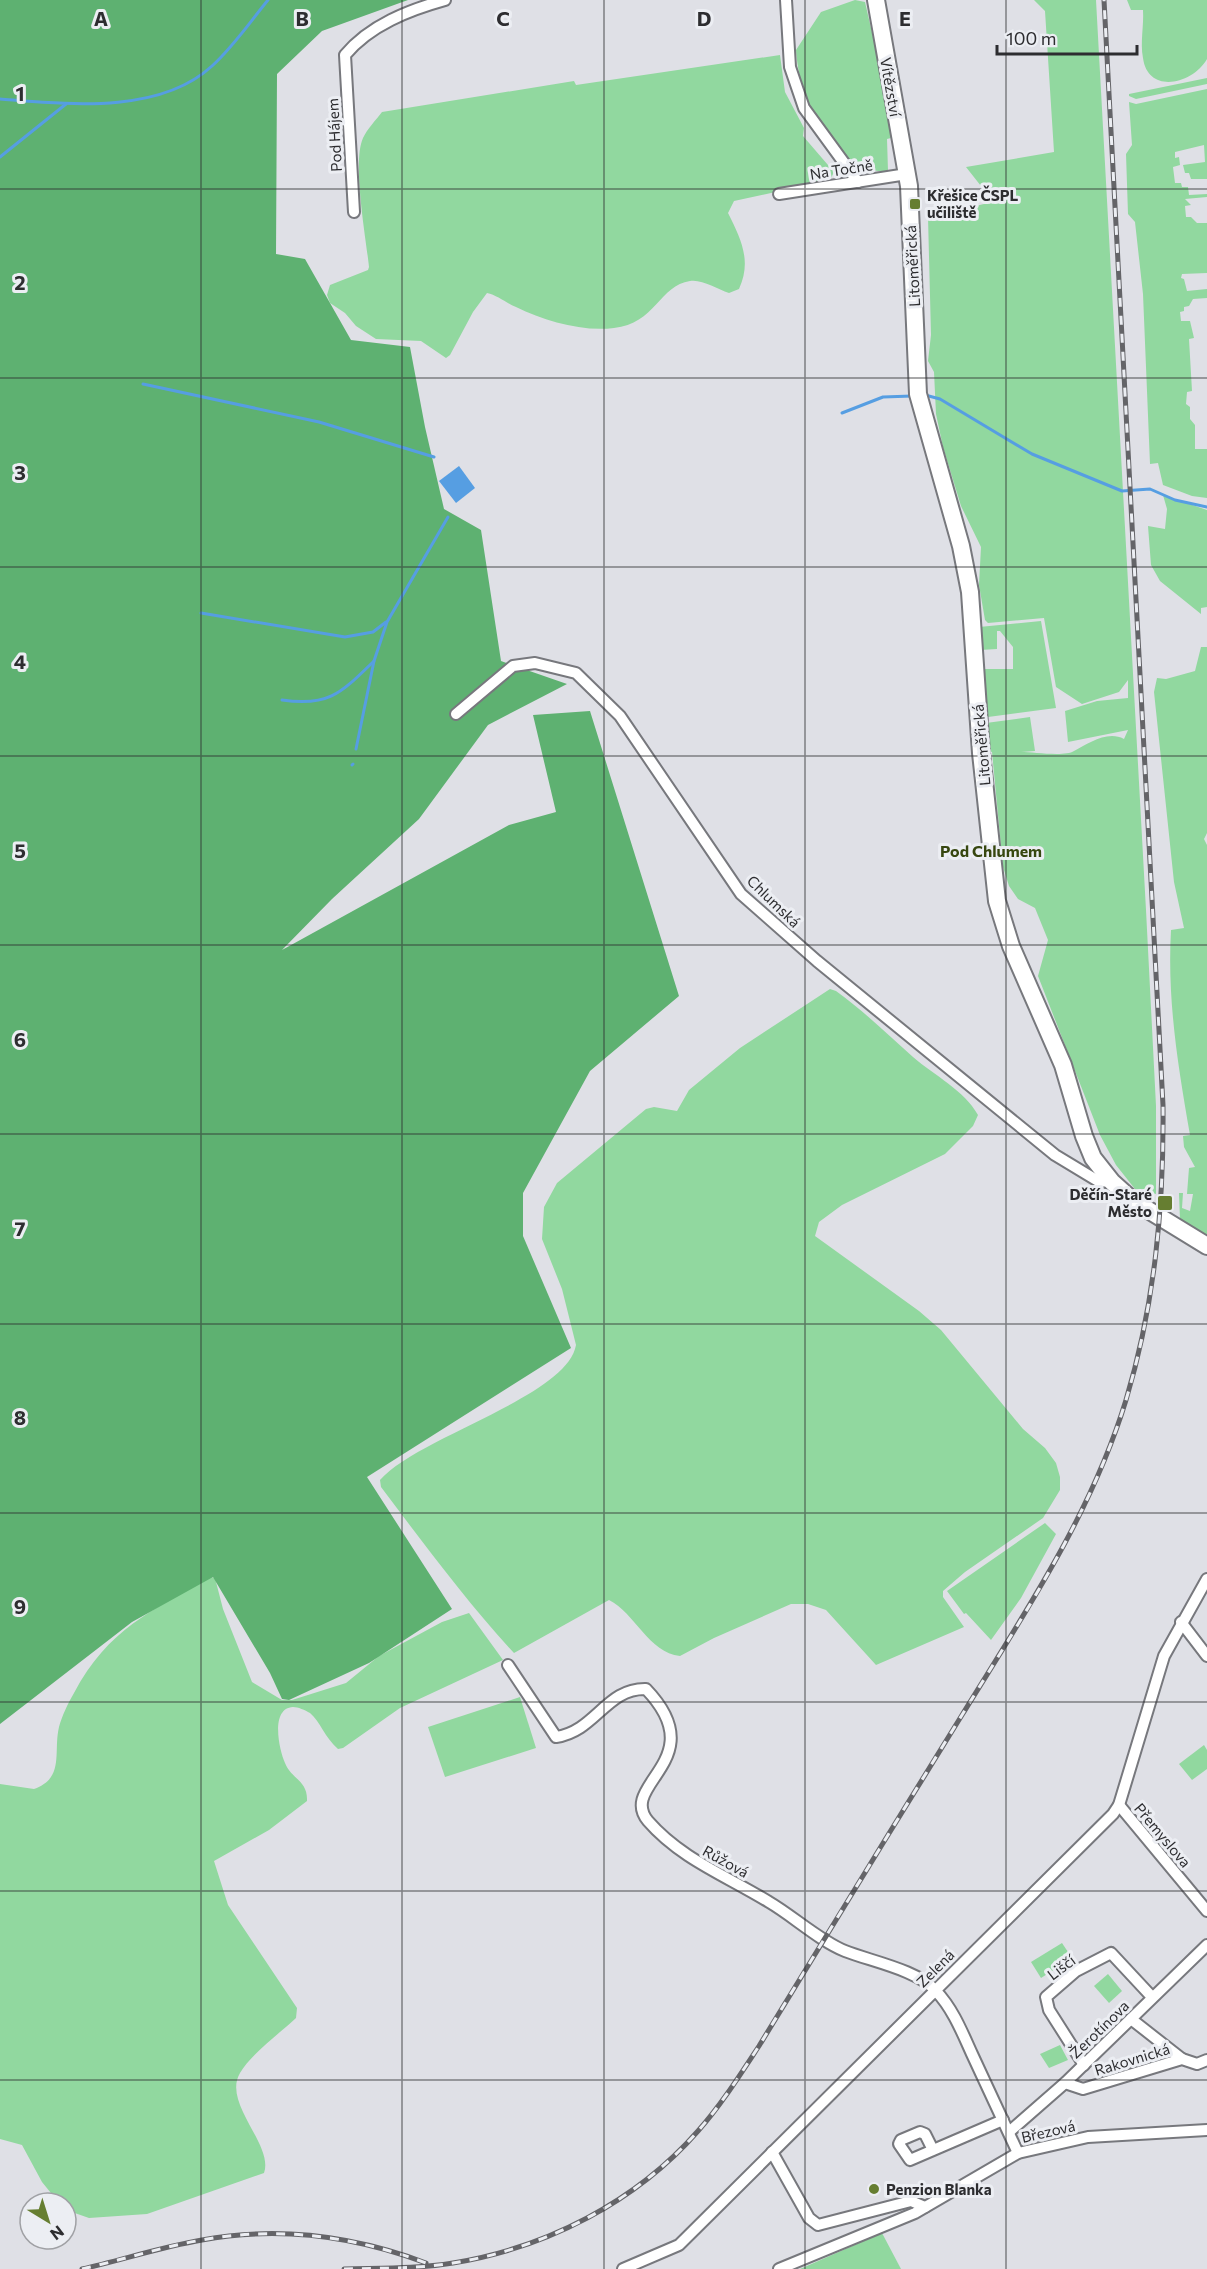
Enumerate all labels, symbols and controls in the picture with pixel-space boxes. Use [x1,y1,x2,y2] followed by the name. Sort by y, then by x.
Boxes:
[94,6,108,30] text: A
[295,6,309,30] text: B
[496,6,510,30] text: C
[697,6,711,30] text: D
[899,6,911,30] text: E
[997,18,1136,56] scale bar
[1006,27,1056,49] text: 100 m
[877,56,905,119] street label: Vítězství
[15,81,25,105] text: 1
[323,98,345,172] street label: Pod Hájem
[808,155,874,183] street label: Na Točně
[927,185,1019,221] place label: Křešice ČSPL učiliště
[908,197,922,211] marker: Křešice ČSPL učiliště
[901,225,923,307] street label: Litoměřická
[14,270,26,294] text: 2
[14,460,26,484] text: 3
[14,649,26,673] text: 4
[968,704,994,786] street label: Litoměřická
[14,838,26,862] text: 5
[940,841,1042,860] district label: Pod Chlumem
[744,871,804,931] street label: Chlumská
[14,1027,26,1051] text: 6
[1070,1185,1152,1220] place label: Děčín-Staré Město
[1156,1194,1174,1212] marker: Děčín-Staré Město
[15,1216,26,1240] text: 7
[14,1405,26,1429] text: 8
[14,1594,26,1618] text: 9
[1131,1799,1195,1871] street label: Přemyslova
[700,1841,752,1881] street label: Růžová
[912,1945,958,1991] street label: Zelená
[1043,1950,1080,1983] street label: Liščí
[1065,1996,1132,2062] street label: Žerotínova
[1092,2039,1172,2079] street label: Rakovnická
[1019,2116,1077,2146] street label: Březová
[886,2180,992,2198] place label: Penzion Blanka
[867,2182,881,2196] marker: Penzion Blanka
[18,2191,78,2251] north arrow
[47,2222,68,2244] text: N

